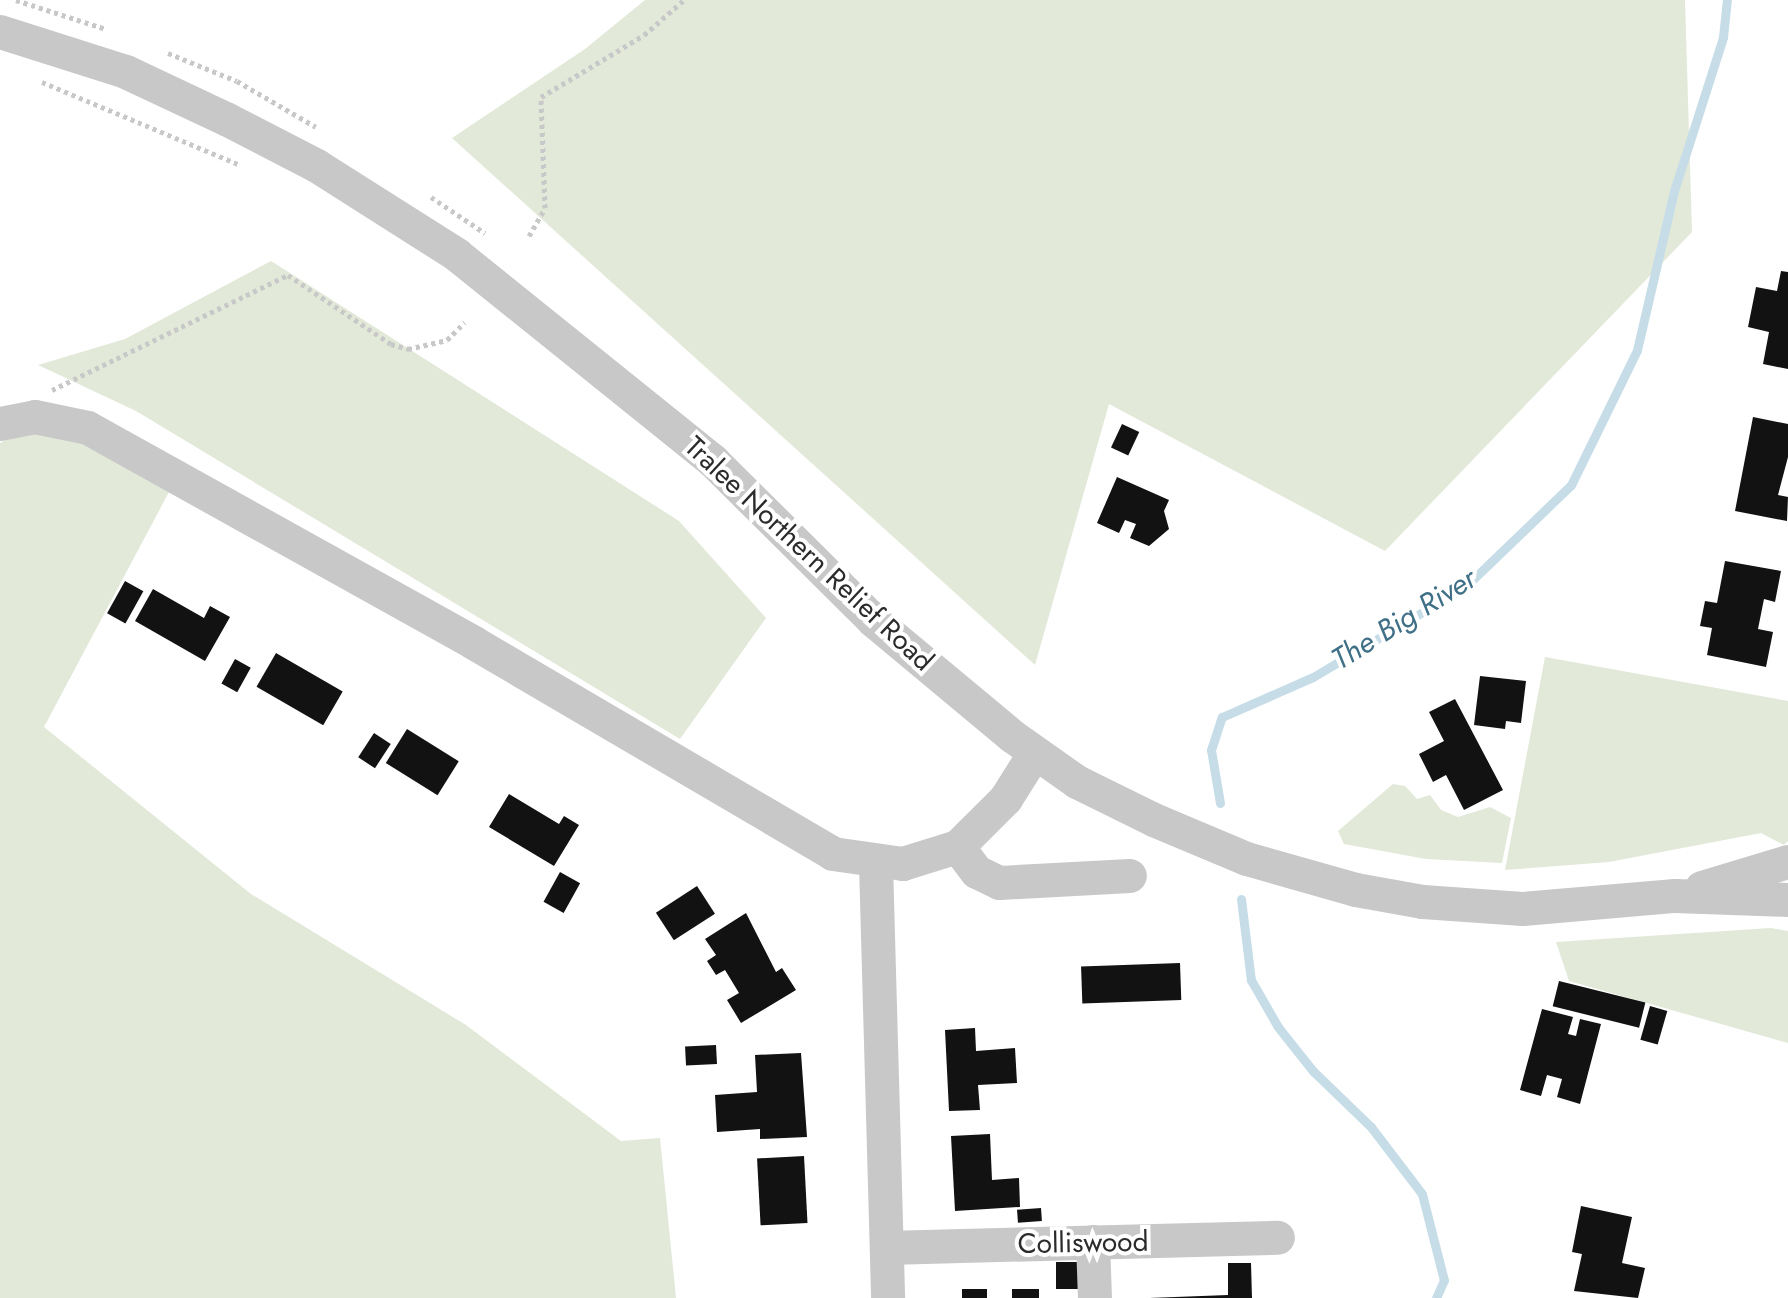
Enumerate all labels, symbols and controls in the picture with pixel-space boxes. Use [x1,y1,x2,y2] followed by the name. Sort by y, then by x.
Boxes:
[678,430,940,678] street label: Tralee Northern Relief Road
[1325,560,1483,678] water label: The Big River
[1017,1225,1149,1261] street label: Colliswood

